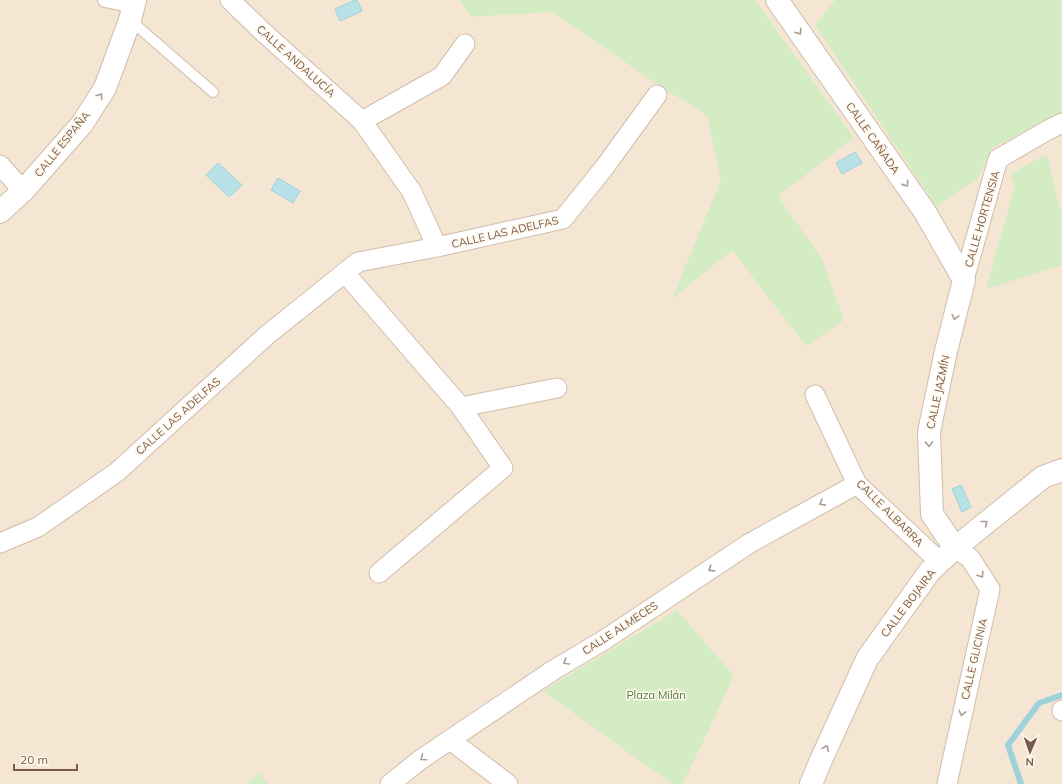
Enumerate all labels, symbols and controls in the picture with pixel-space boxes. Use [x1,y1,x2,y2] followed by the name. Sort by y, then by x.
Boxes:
[254,22,338,100] street label: CALLE ANDALUCÍA
[794,28,802,35] one-way arrow
[95,93,102,100] one-way arrow
[843,99,903,177] street label: CALLE CAÑADA
[31,108,93,180] street label: CALLE ESPAÑA
[961,169,1003,269] street label: CALLE HORTENSIA
[901,180,908,187] one-way arrow
[450,213,560,251] street label: CALLE LAS ADELFAS
[951,314,960,321] one-way arrow
[923,354,953,430] street label: CALLE JAZMÍN
[133,374,223,458] street label: CALLE LAS ADELFAS
[925,441,934,447] one-way arrow
[853,476,927,550] street label: CALLE ALBARRA
[819,498,827,505] one-way arrow
[981,521,988,528] one-way arrow
[708,564,715,572] one-way arrow
[878,566,938,640] street label: CALLE BOJAIRA
[976,571,984,578] one-way arrow
[580,598,661,658] street label: CALLE ALMECES
[958,617,990,701] street label: CALLE GLICINIA
[563,658,570,665] one-way arrow
[626,688,686,702] park label: Plaza Milán
[959,710,967,716] one-way arrow
[1010,732,1050,772] north arrow
[821,745,829,752] one-way arrow
[14,746,77,772] scale bar
[20,752,48,767] text: 20 m
[421,753,428,760] one-way arrow
[1025,755,1034,769] text: N

